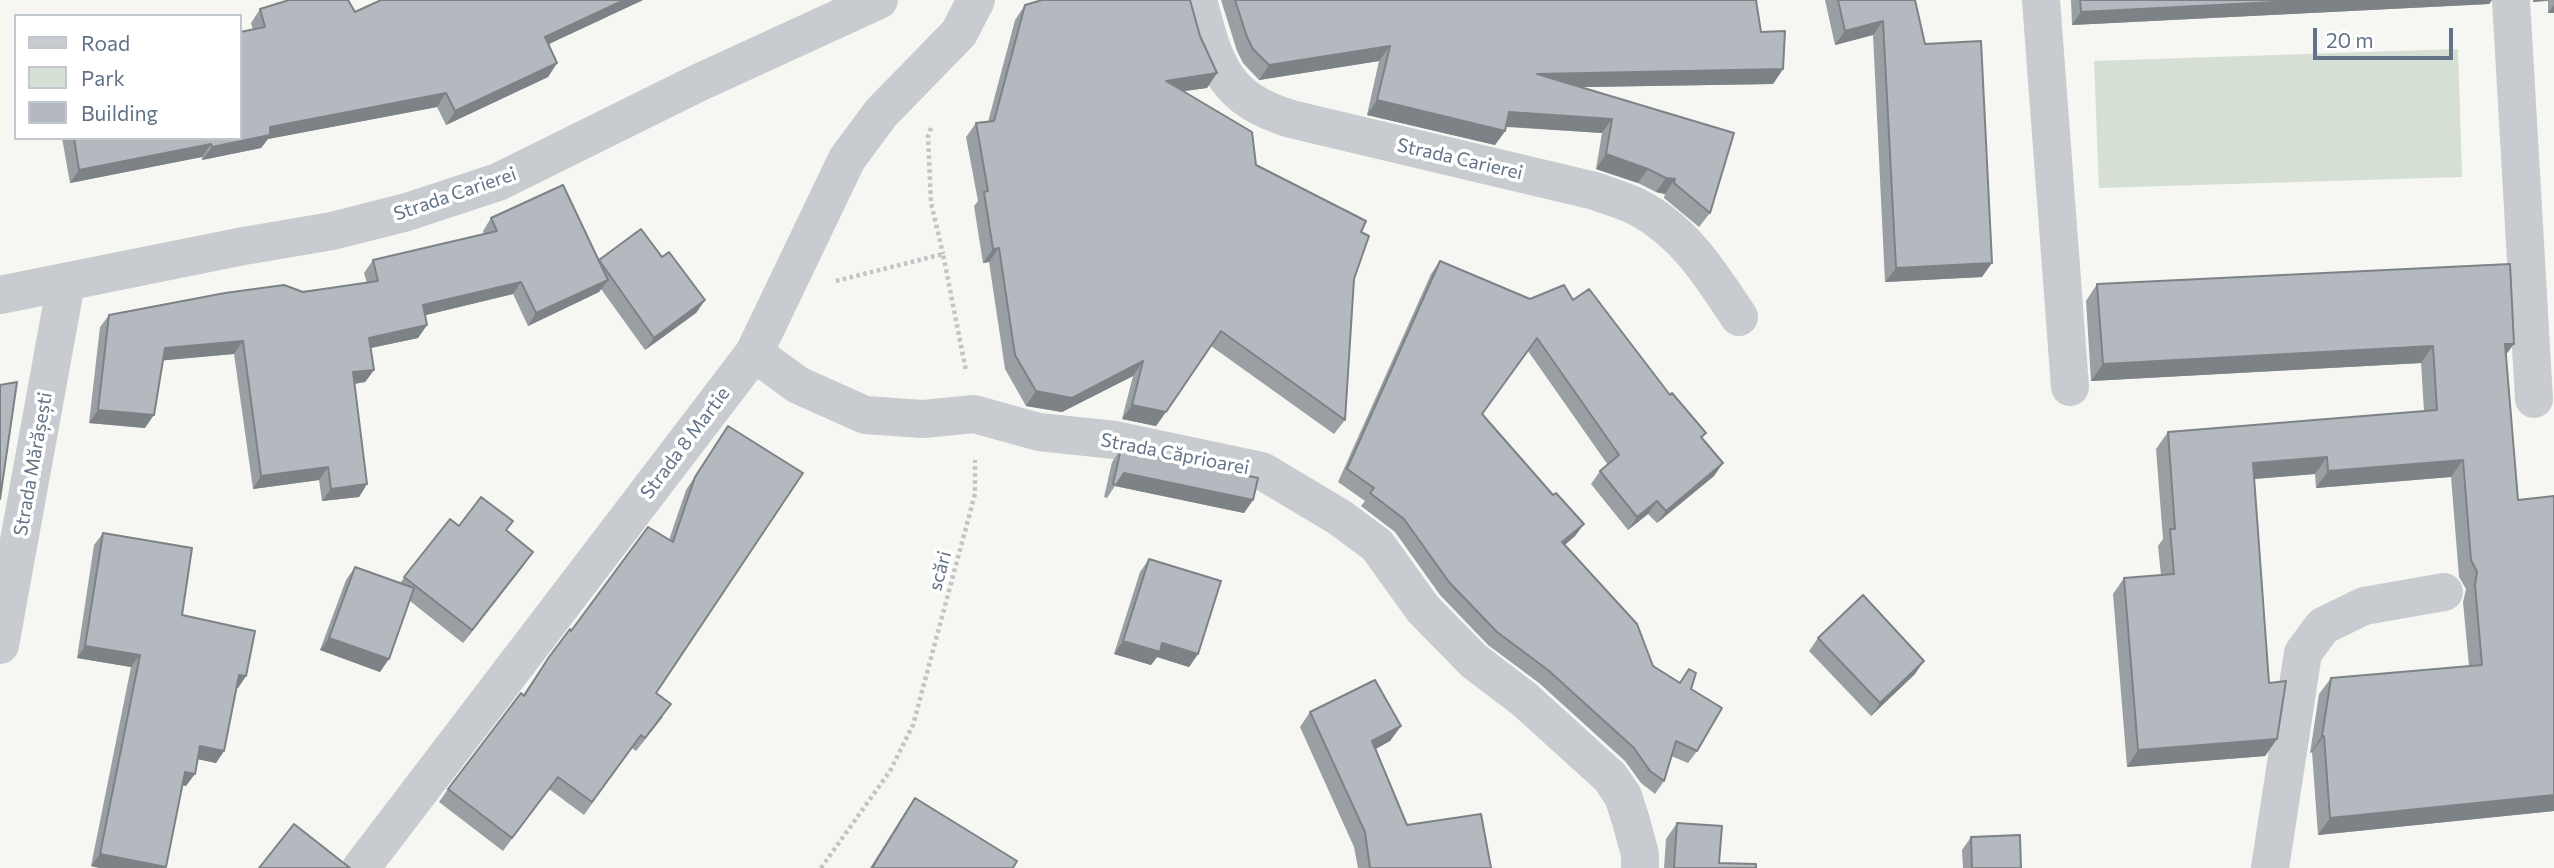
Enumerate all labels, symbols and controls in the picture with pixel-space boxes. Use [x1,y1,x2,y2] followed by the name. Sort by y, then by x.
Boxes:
[14,14,242,140] legend
[2316,14,2456,58] scale bar
[2326,27,2374,52] text: 20 m
[81,30,130,55] text: Road
[81,65,125,90] text: Park
[81,100,158,125] text: Building
[1395,133,1525,185] street label: Strada Carierei
[391,162,519,226] street label: Strada Carierei
[636,383,734,503] street label: Strada 8 Martie
[9,390,57,538] street label: Strada Mărășești
[1099,428,1251,480] street label: Strada Căprioarei
[924,549,956,593] street label: scări

